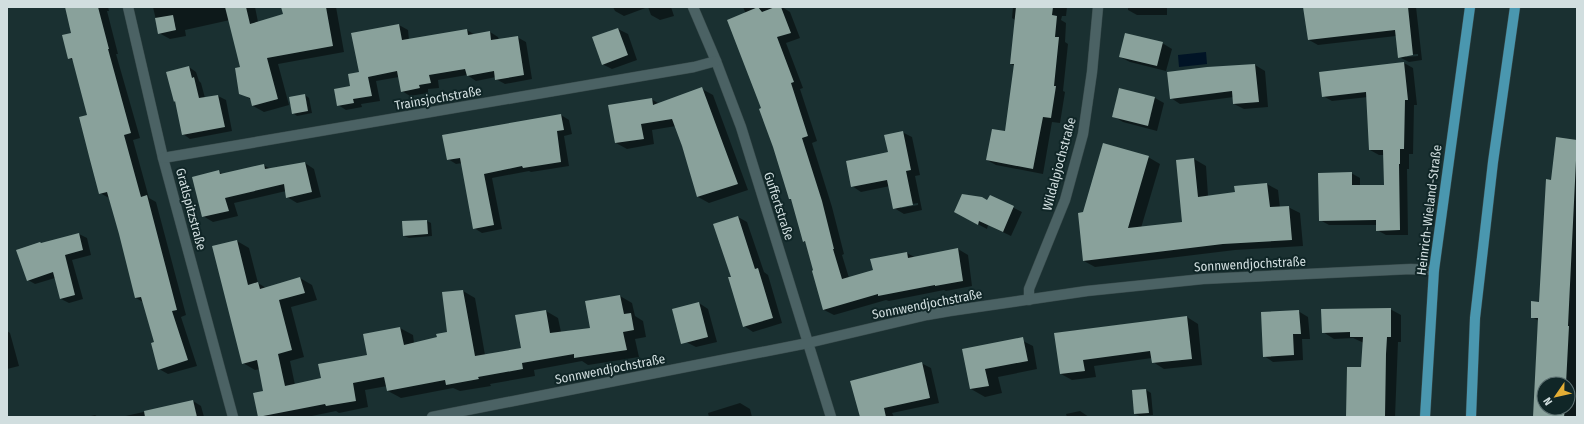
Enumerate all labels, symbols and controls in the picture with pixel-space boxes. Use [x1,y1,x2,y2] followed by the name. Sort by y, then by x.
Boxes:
[393,83,483,113] street label: Trainsjochstraße
[1039,116,1079,212] street label: Wildalpjochstraße
[1414,144,1444,276] street label: Heinrich-Wieland-Straße
[173,166,209,252] street label: Gratlspitzstraße
[761,170,797,242] street label: Guffertstraße
[1194,254,1306,274] street label: Sonnwendjochstraße
[871,286,983,322] street label: Sonnwendjochstraße
[554,351,666,387] street label: Sonnwendjochstraße
[1536,376,1576,416] north arrow
[1541,395,1555,408] text: N

